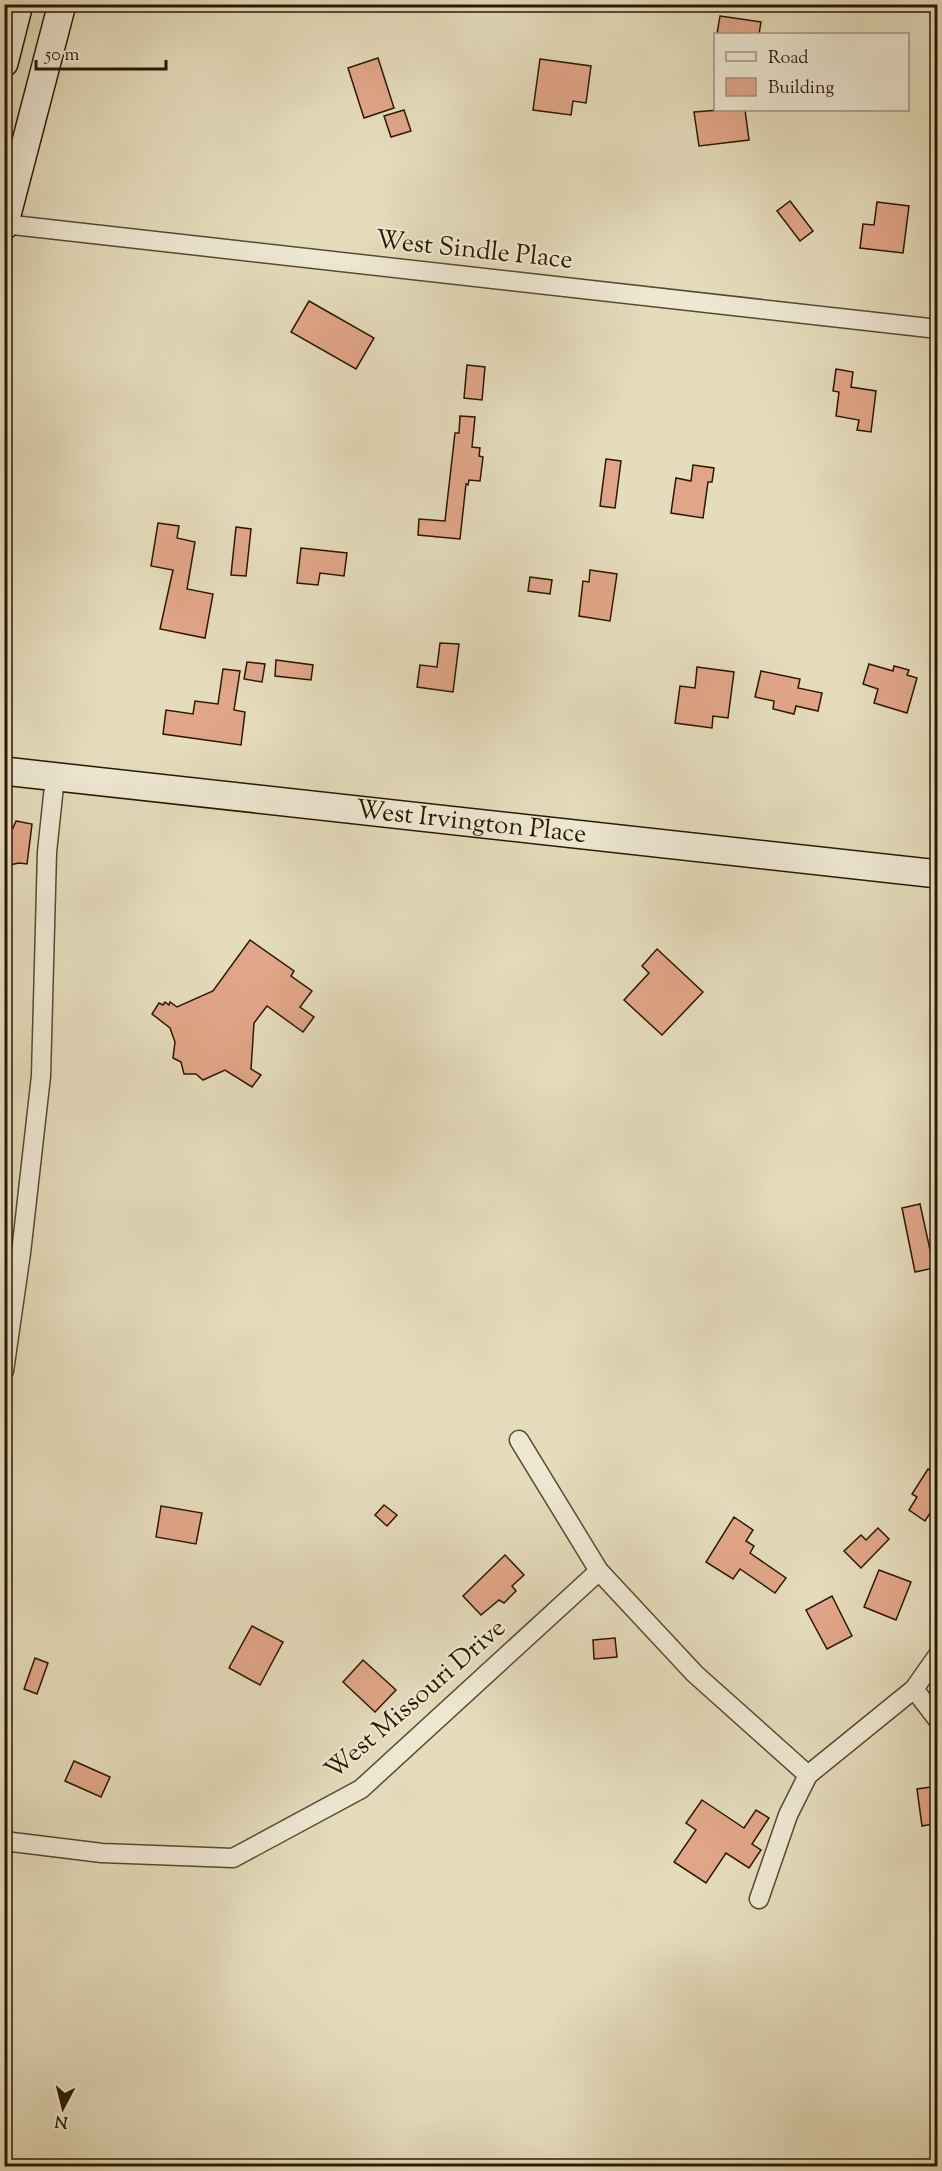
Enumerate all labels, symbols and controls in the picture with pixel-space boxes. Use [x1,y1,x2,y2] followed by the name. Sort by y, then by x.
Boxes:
[36,33,166,71] scale bar
[714,33,909,111] legend
[44,43,80,69] text: 50 m
[768,46,808,72] text: Road
[768,76,834,102] text: Building
[374,222,574,280] street label: West Sindle Place
[354,791,588,854] street label: West Irvington Place
[317,1611,515,1789] street label: West Missouri Drive
[33,2078,93,2138] north arrow
[54,2108,69,2133] text: N

